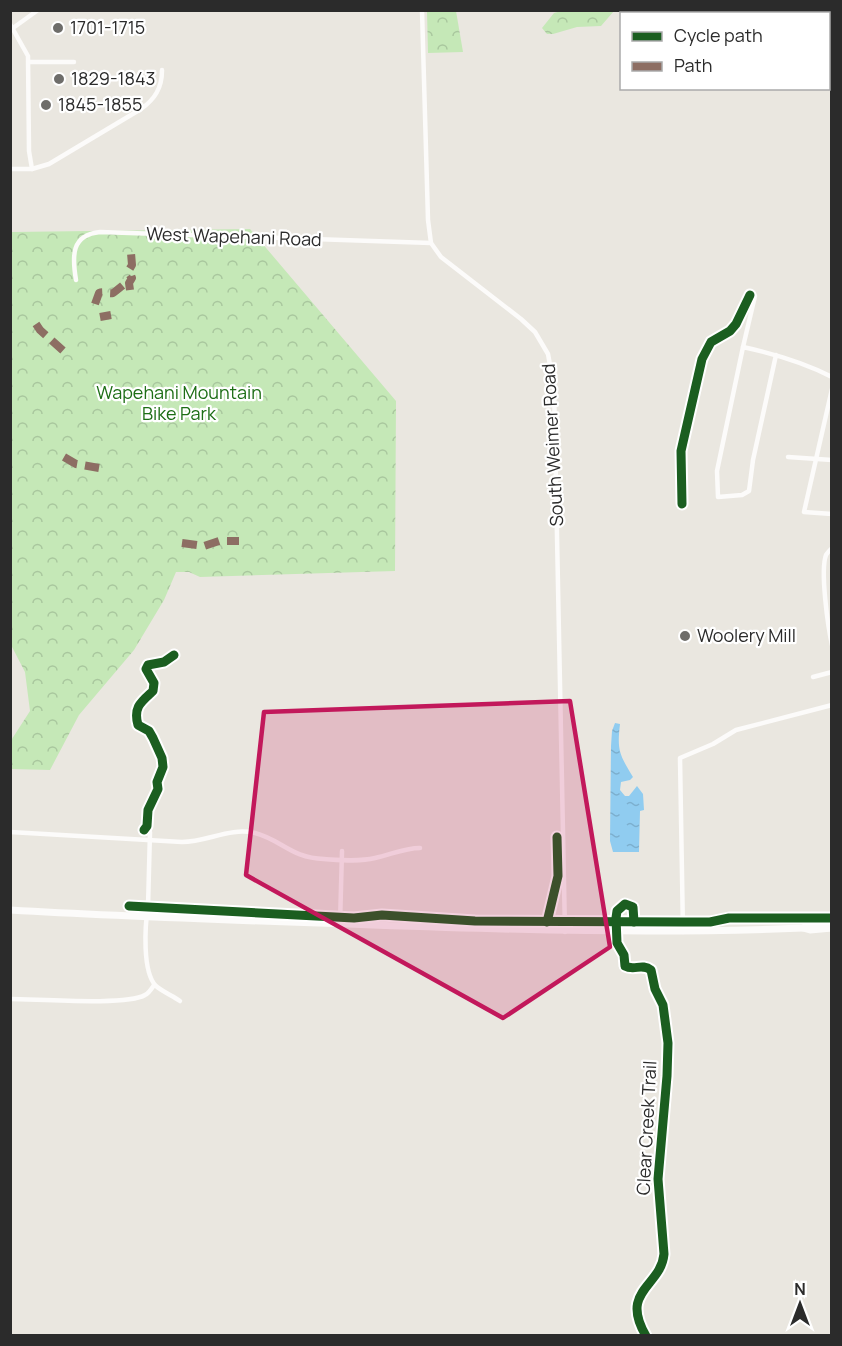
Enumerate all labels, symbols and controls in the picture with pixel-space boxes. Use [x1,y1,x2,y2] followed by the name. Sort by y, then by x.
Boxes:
[620,12,830,90] legend
[70,15,145,39] place label: 1701-1715
[51,21,65,35] marker: 1701-1715
[674,23,763,47] text: Cycle path
[674,53,712,77] text: Path
[71,66,156,90] place label: 1829-1843
[52,72,66,86] marker: 1829-1843
[58,92,142,116] place label: 1845-1855
[39,98,53,112] marker: 1845-1855
[146,221,322,251] street label: West Wapehani Road
[536,363,568,527] street label: South Weimer Road
[96,380,262,425] park label: Wapehani Mountain Bike Park
[697,623,796,647] place label: Woolery Mill
[678,629,692,643] marker: Woolery Mill
[630,1060,662,1196] street label: Clear Creek Trail
[770,1274,830,1334] north arrow
[794,1278,806,1300] text: N

